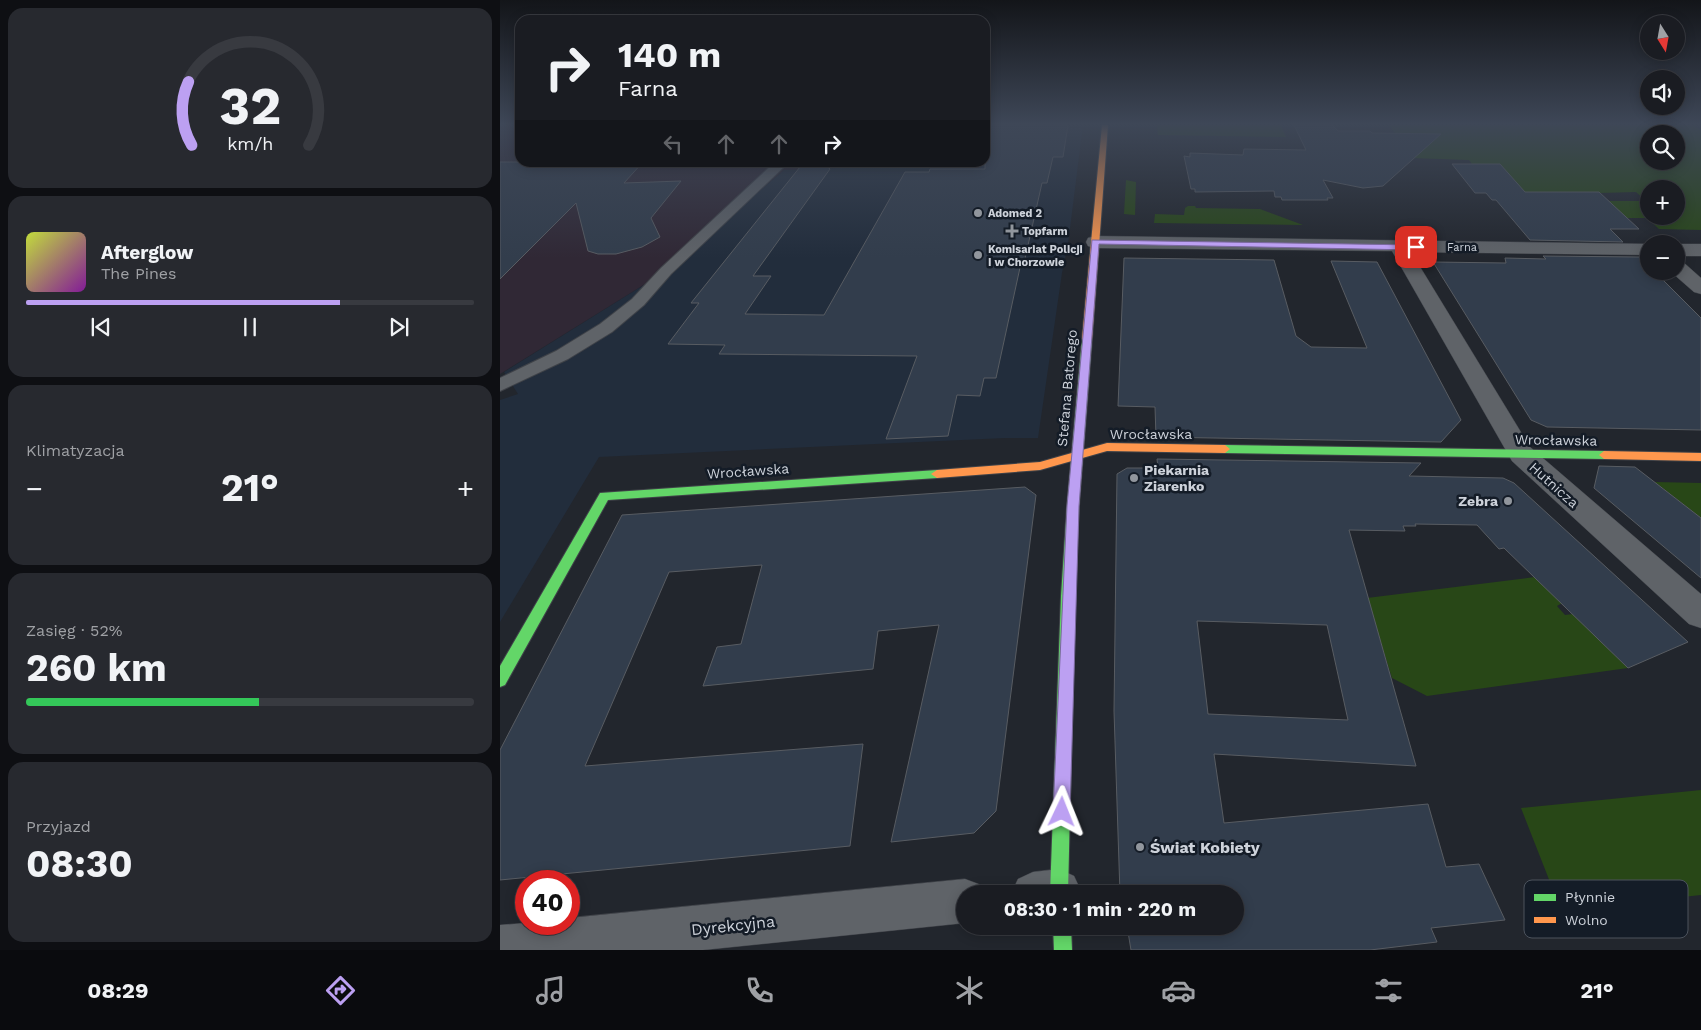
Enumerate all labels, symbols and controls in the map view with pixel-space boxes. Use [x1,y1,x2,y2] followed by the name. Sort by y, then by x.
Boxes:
[1640,15,1685,60] north arrow
[1640,15,1685,280] map controls
[618,34,721,76] text: 140 m
[535,35,600,100] icon: right
[1640,70,1685,115] button: sound
[219,76,281,137] text: 32
[618,76,678,101] text: Farna
[1640,125,1685,170] button: search
[659,130,687,158] icon: left
[712,130,740,158] icon: ahead
[765,130,793,158] icon: ahead
[818,130,846,158] icon: right
[227,133,273,154] text: km/h
[1640,180,1685,225] button: +
[972,207,984,219] marker: Adomed 2
[988,207,1043,220] place label: Adomed 2
[1006,225,1018,237] marker: Topfarm
[1022,225,1068,238] place label: Topfarm
[1395,226,1437,268] pin
[1402,233,1430,261] icon: arrive
[1640,235,1685,280] button: −
[101,241,193,264] text: Afterglow
[1447,241,1477,254] street label: Farna
[988,243,1083,269] place label: Komisariat Policji I w Chorzowie
[972,249,984,261] marker: Komisariat Policji I w Chorzowie
[101,264,177,283] text: The Pines
[87,313,115,341] icon: previous
[236,313,264,341] icon: pause
[385,313,413,341] icon: next
[1054,329,1080,447] street label: Stefana Batorego
[1110,426,1192,442] street label: Wrocławska
[1515,431,1597,449] street label: Wrocławska
[26,441,124,460] text: Klimatyzacja
[1526,459,1582,511] street label: Hutnicza
[706,460,790,482] street label: Wrocławska
[1144,462,1210,494] place label: Piekarnia Ziarenko
[221,466,279,510] text: 21°
[26,472,43,505] text: −
[457,472,474,505] text: +
[1128,472,1140,484] marker: Piekarnia Ziarenko
[1458,493,1499,509] place label: Zebra
[1502,495,1514,507] marker: Zebra
[26,621,122,640] text: Zasięg · 52%
[26,646,167,690] text: 260 km
[1035,785,1087,837] position arrow
[26,817,91,836] text: Przyjazd
[1150,838,1261,857] place label: Świat Kobiety
[1134,841,1146,853] marker: Świat Kobiety
[26,842,133,886] text: 08:30
[515,870,580,935] speed limit sign: 40
[1524,880,1688,938] legend
[1565,889,1615,905] text: Płynnie
[1004,898,1196,921] text: 08:30 · 1 min · 220 m
[690,912,776,939] street label: Dyrekcyjna
[1565,912,1608,928] text: Wolno
[323,973,358,1008] icon: directions
[533,973,568,1008] icon: music
[742,973,777,1008] icon: phone
[952,973,987,1008] icon: climate
[1161,973,1196,1008] icon: car
[1371,973,1406,1008] icon: filters
[87,978,149,1003] text: 08:29
[1580,978,1614,1003] text: 21°

